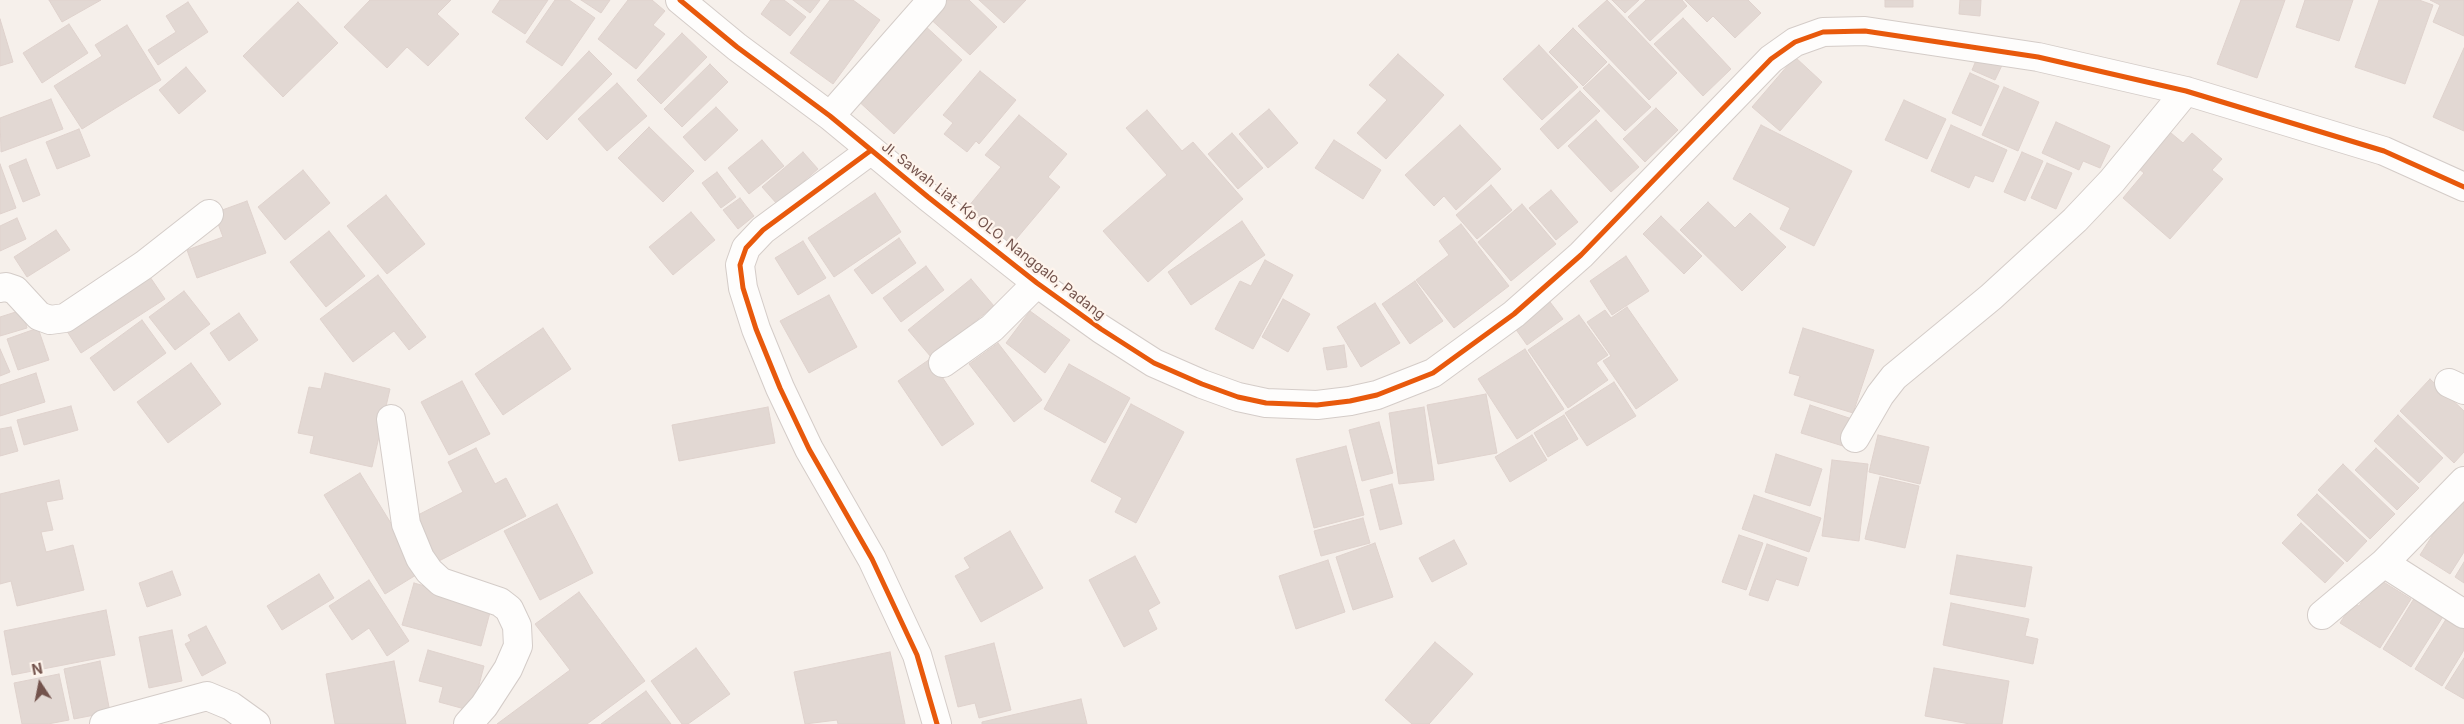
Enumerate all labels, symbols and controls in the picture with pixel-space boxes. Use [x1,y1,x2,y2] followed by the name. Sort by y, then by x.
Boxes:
[878,138,1108,324] street label: Jl. Sawah Liat, Kp OLO, Nanggalo, Padang
[15,659,65,709] north arrow
[30,659,44,678] text: N

